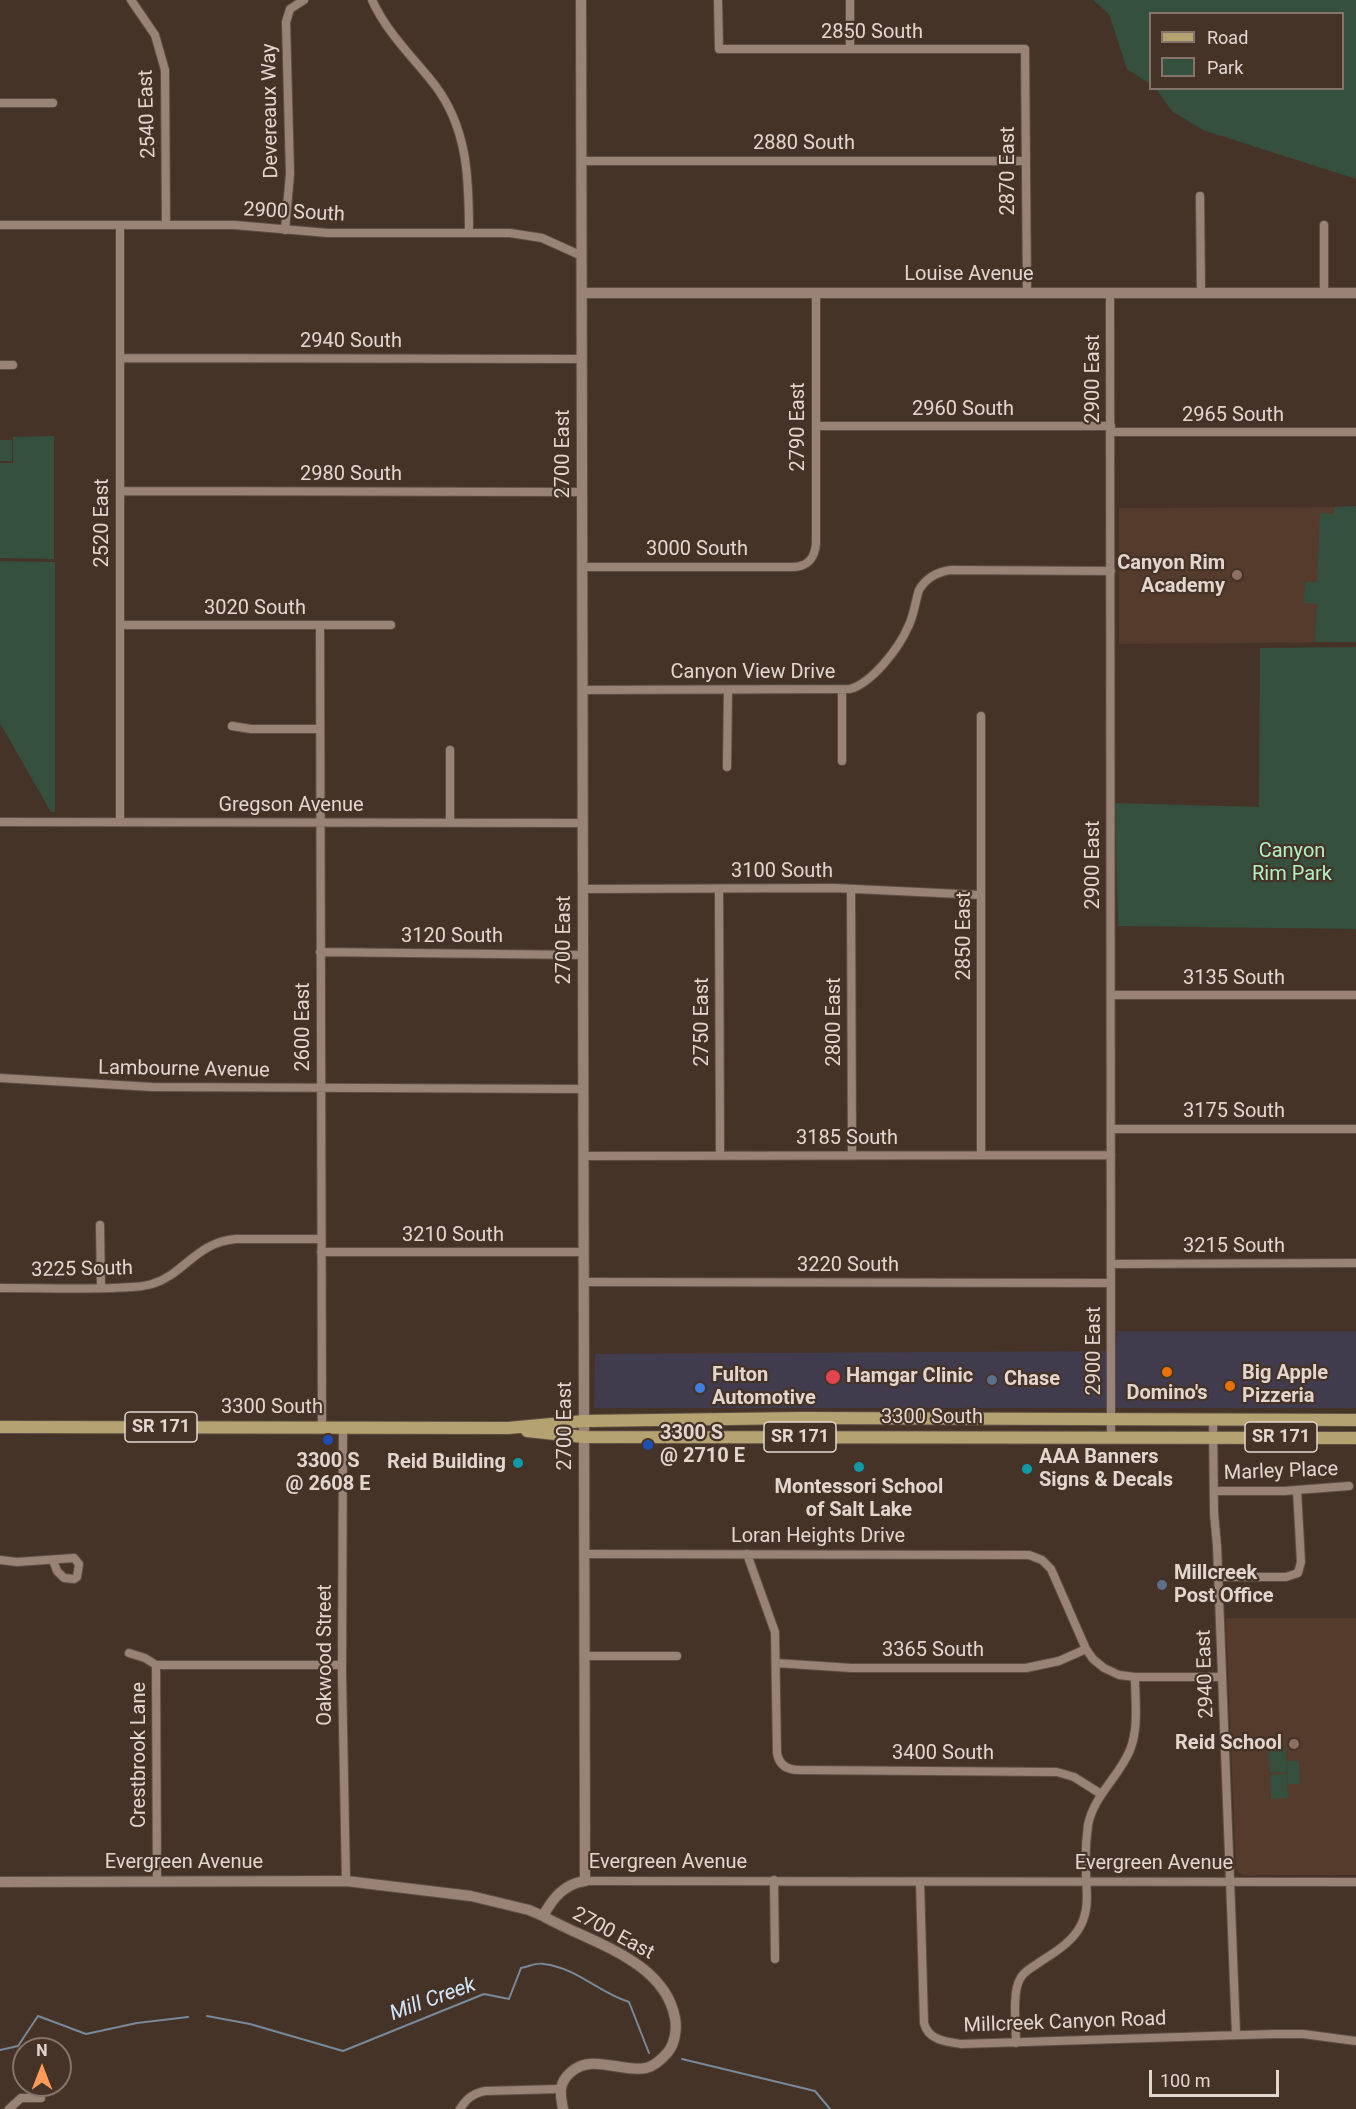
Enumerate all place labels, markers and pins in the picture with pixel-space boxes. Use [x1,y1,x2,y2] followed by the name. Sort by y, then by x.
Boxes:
[1117,552,1225,599] place label: Canyon Rim Academy
[1230,568,1244,582] marker: Canyon Rim Academy
[1242,1362,1328,1409] place label: Big Apple Pizzeria
[712,1364,816,1411] place label: Fulton Automotive
[846,1365,973,1389] place label: Hamgar Clinic
[1160,1365,1174,1379] marker: Domino's
[824,1368,842,1386] marker: Hamgar Clinic
[1004,1368,1060,1392] place label: Chase
[985,1373,999,1387] marker: Chase
[1223,1379,1237,1393] marker: Big Apple Pizzeria
[693,1381,707,1395] marker: Fulton Automotive
[1126,1382,1208,1406] place label: Domino's
[660,1422,745,1469] place label: 3300 S @ 2710 E
[321,1433,335,1447] marker: 3300 S @ 2608 E
[641,1438,655,1452] marker: 3300 S @ 2710 E
[1039,1446,1173,1493] place label: AAA Banners Signs & Decals
[285,1450,371,1497] place label: 3300 S @ 2608 E
[387,1451,506,1475] place label: Reid Building
[511,1456,525,1470] marker: Reid Building
[852,1460,866,1474] marker: Montessori School of Salt Lake
[1020,1462,1034,1476] marker: AAA Banners Signs & Decals
[775,1476,943,1523] place label: Montessori School of Salt Lake
[1174,1562,1274,1609] place label: Millcreek Post Office
[1155,1578,1169,1592] marker: Millcreek Post Office
[1175,1732,1282,1756] place label: Reid School
[1287,1737,1301,1751] marker: Reid School

